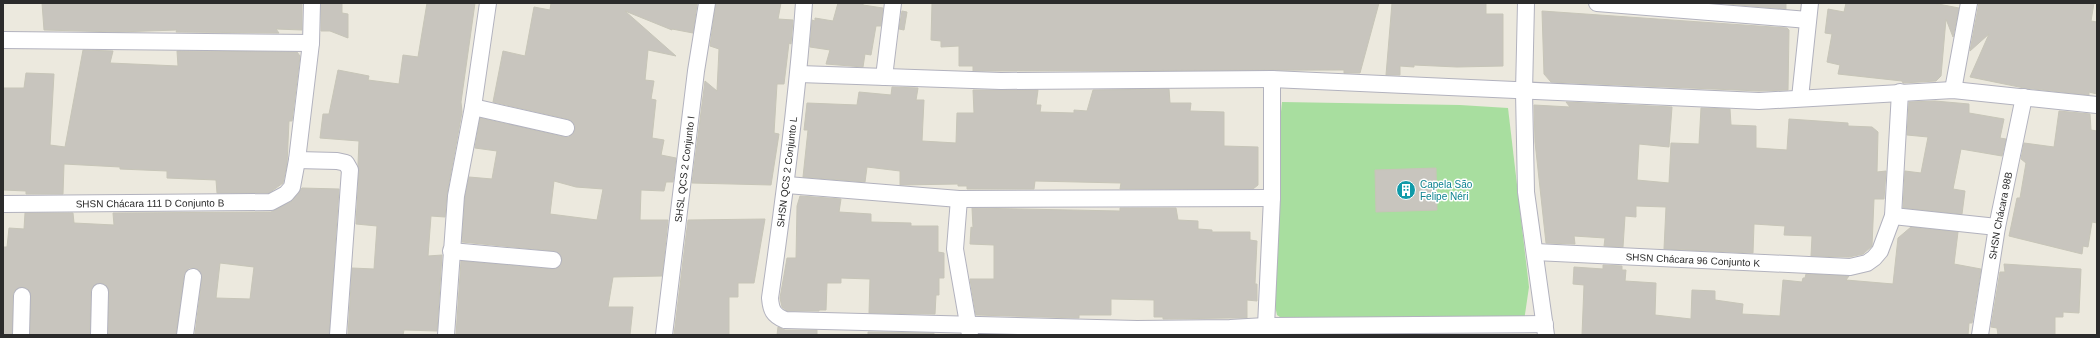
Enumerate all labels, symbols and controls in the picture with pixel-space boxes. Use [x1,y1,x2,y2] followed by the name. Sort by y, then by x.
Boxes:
[672,115,696,223] street label: SHSL QCS 2 Conjunto I
[775,115,799,228] street label: SHSN QCS 2 Conjunto L
[1986,171,2014,260] street label: SHSN Chácara 98B
[1395,179,1417,201] building icon: Capela São Felipe Néri
[1420,179,1473,202] place label: Capela São Felipe Néri
[76,197,225,209] street label: SHSN Chácara 111 D Conjunto B
[1625,251,1761,268] street label: SHSN Chácara 96 Conjunto K

